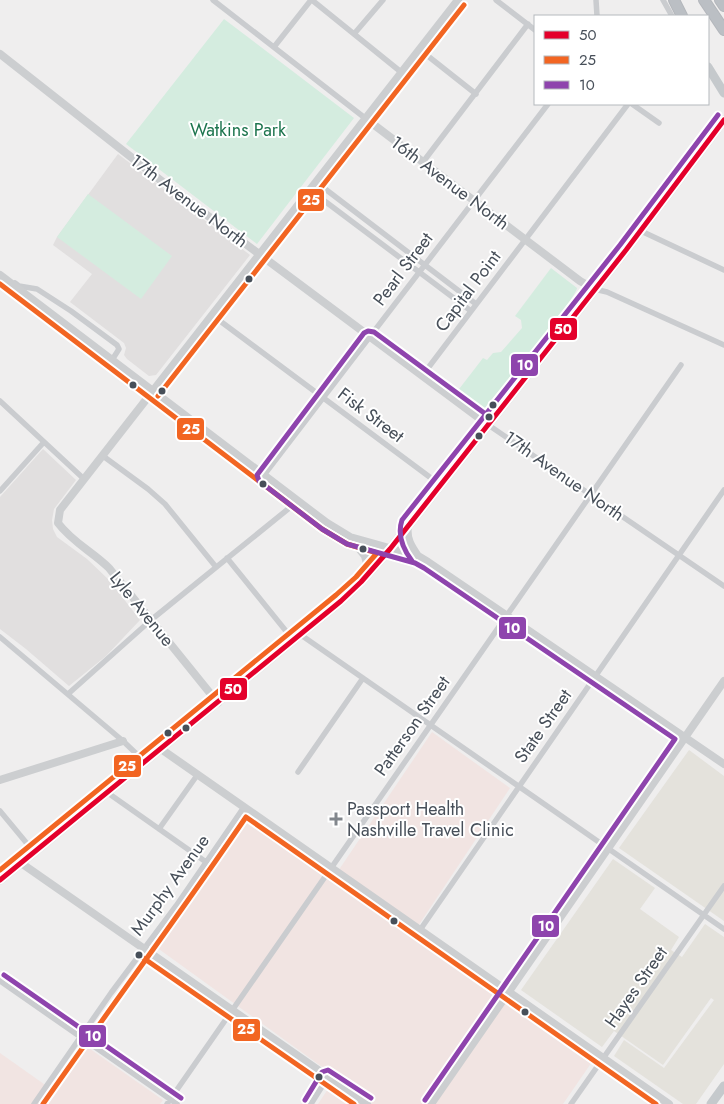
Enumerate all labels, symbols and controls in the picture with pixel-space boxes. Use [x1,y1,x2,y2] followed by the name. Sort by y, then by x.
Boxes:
[534,15,709,105] legend
[579,24,596,46] text: 50
[579,49,596,71] text: 25
[579,74,595,96] text: 10
[190,117,286,143] park label: Watkins Park
[385,130,515,236] street label: 16th Avenue North
[125,148,253,254] street label: 17th Avenue North
[297,188,325,212] line badge: 25
[302,190,320,210] text: 25
[367,226,440,311] street label: Pearl Street
[429,244,508,337] street label: Capital Point
[244,274,254,284] unlabelled marker
[549,317,578,341] line badge: 50
[554,319,572,339] text: 50
[510,353,539,377] line badge: 10
[517,355,533,375] text: 10
[128,380,138,390] unlabelled marker
[332,381,410,449] street label: Fisk Street
[157,386,167,396] unlabelled marker
[488,400,498,410] unlabelled marker
[484,412,494,422] unlabelled marker
[176,417,205,441] line badge: 25
[182,419,200,439] text: 25
[498,425,630,527] street label: 17th Avenue North
[474,431,484,441] unlabelled marker
[258,479,268,489] unlabelled marker
[358,544,368,554] unlabelled marker
[104,566,180,652] street label: Lyle Avenue
[498,616,527,640] line badge: 10
[504,618,520,638] text: 10
[368,670,457,781] street label: Patterson Street
[219,677,248,701] line badge: 50
[224,679,242,699] text: 50
[508,683,578,768] street label: State Street
[181,723,191,733] unlabelled marker
[163,728,173,738] unlabelled marker
[113,754,142,778] line badge: 25
[118,756,136,776] text: 25
[347,796,514,843] place label: Passport Health Nashville Travel Clinic
[329,812,343,826] marker: Passport Health Nashville Travel Clinic
[124,829,216,941] street label: Murphy Avenue
[531,914,560,938] line badge: 10
[389,916,399,926] unlabelled marker
[538,916,554,936] text: 10
[598,941,674,1033] street label: Hayes Street
[134,950,144,960] unlabelled marker
[520,1007,530,1017] unlabelled marker
[232,1018,261,1042] line badge: 25
[237,1019,255,1039] text: 25
[78,1024,107,1048] line badge: 10
[85,1026,101,1046] text: 10
[314,1072,324,1082] unlabelled marker

